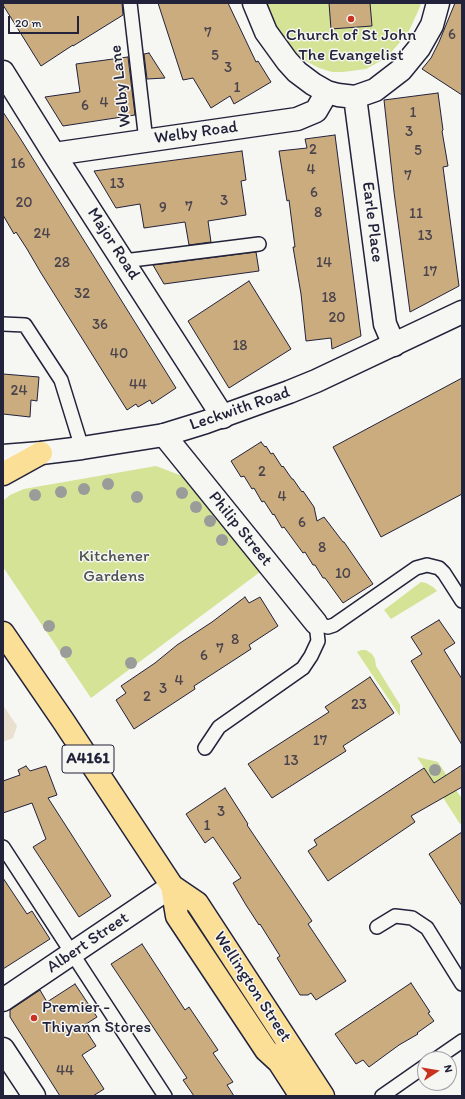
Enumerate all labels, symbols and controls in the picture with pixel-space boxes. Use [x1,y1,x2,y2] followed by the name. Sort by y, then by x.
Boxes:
[10,8,81,34] scale bar
[346,14,356,24] marker: Church of St John The Evangelist
[15,16,42,30] text: 20 m
[204,24,212,42] house number: 7
[286,26,416,66] place label: Church of St John The Evangelist
[448,26,456,44] house number: 6
[106,44,136,128] street label: Welby Lane
[211,47,219,65] house number: 5
[224,59,232,77] house number: 3
[234,79,240,97] house number: 1
[99,94,109,112] house number: 4
[81,97,89,115] house number: 6
[410,104,416,122] house number: 1
[153,117,239,149] street label: Welby Road
[405,123,413,141] house number: 3
[309,141,317,159] house number: 2
[414,142,422,160] house number: 5
[11,155,25,173] house number: 16
[306,161,316,179] house number: 4
[404,167,412,185] house number: 7
[109,175,125,193] house number: 13
[357,181,387,263] street label: Earle Place
[310,184,318,202] house number: 6
[220,192,228,210] house number: 3
[15,194,33,212] house number: 20
[185,198,193,216] house number: 7
[159,199,167,217] house number: 9
[82,204,144,284] street label: Major Road
[314,204,322,222] house number: 8
[409,205,423,223] house number: 11
[34,225,50,243] house number: 24
[417,227,433,245] house number: 13
[54,254,70,272] house number: 28
[316,254,332,272] house number: 14
[423,263,437,281] house number: 17
[74,285,90,303] house number: 32
[321,289,337,307] house number: 18
[328,309,346,327] house number: 20
[92,316,108,334] house number: 36
[232,337,248,355] house number: 18
[110,345,128,363] house number: 40
[129,376,147,394] house number: 44
[11,382,27,400] house number: 24
[187,382,293,436] street label: Leckwith Road
[258,463,266,481] house number: 2
[204,488,276,570] street label: Philip Street
[277,488,287,506] house number: 4
[298,514,306,532] house number: 6
[318,539,326,557] house number: 8
[79,547,149,587] park label: Kitchener Gardens
[335,565,351,583] house number: 10
[231,631,239,649] house number: 8
[216,640,224,658] house number: 7
[200,647,208,665] house number: 6
[174,672,184,690] house number: 4
[159,680,167,698] house number: 3
[143,688,151,706] house number: 2
[351,696,367,714] house number: 23
[313,732,327,750] house number: 17
[62,745,114,773] road number: A4161
[283,752,299,770] house number: 13
[217,803,225,821] house number: 3
[204,817,210,835] house number: 1
[43,908,133,978] street label: Albert Street
[209,928,295,1046] street label: Wellington Street
[42,998,151,1038] place label: Premier - Thiyann Stores
[29,1013,39,1023] marker: Premier - Thiyann Stores
[417,1051,457,1091] north arrow
[56,1062,74,1080] house number: 44
[441,1064,455,1074] text: N

